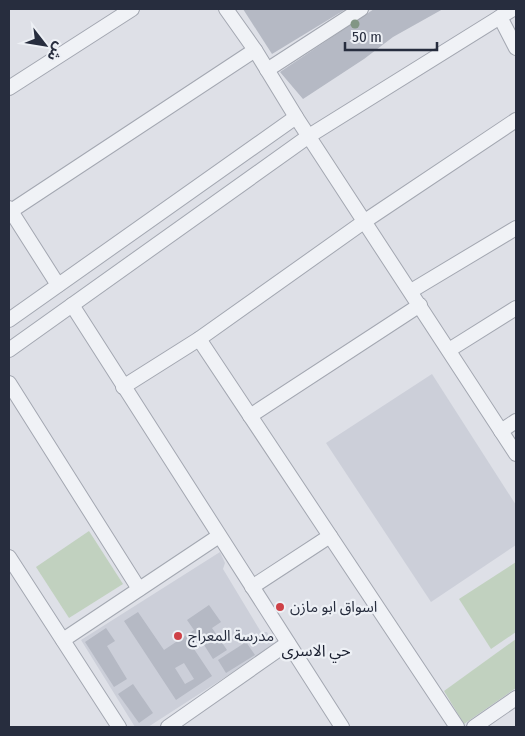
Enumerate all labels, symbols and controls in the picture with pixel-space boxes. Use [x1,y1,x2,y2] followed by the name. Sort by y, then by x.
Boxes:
[20,20,70,70] north arrow
[345,20,438,52] scale bar
[352,28,382,46] text: 50 m
[43,39,68,64] text: ش
[290,598,377,616] place label: اسواق ابو مازن
[274,601,286,613] marker: اسواق ابو مازن
[188,627,274,648] place label: مدرسة المعراج
[172,630,184,642] marker: مدرسة المعراج
[281,641,351,663] district label: حي الاسرى

